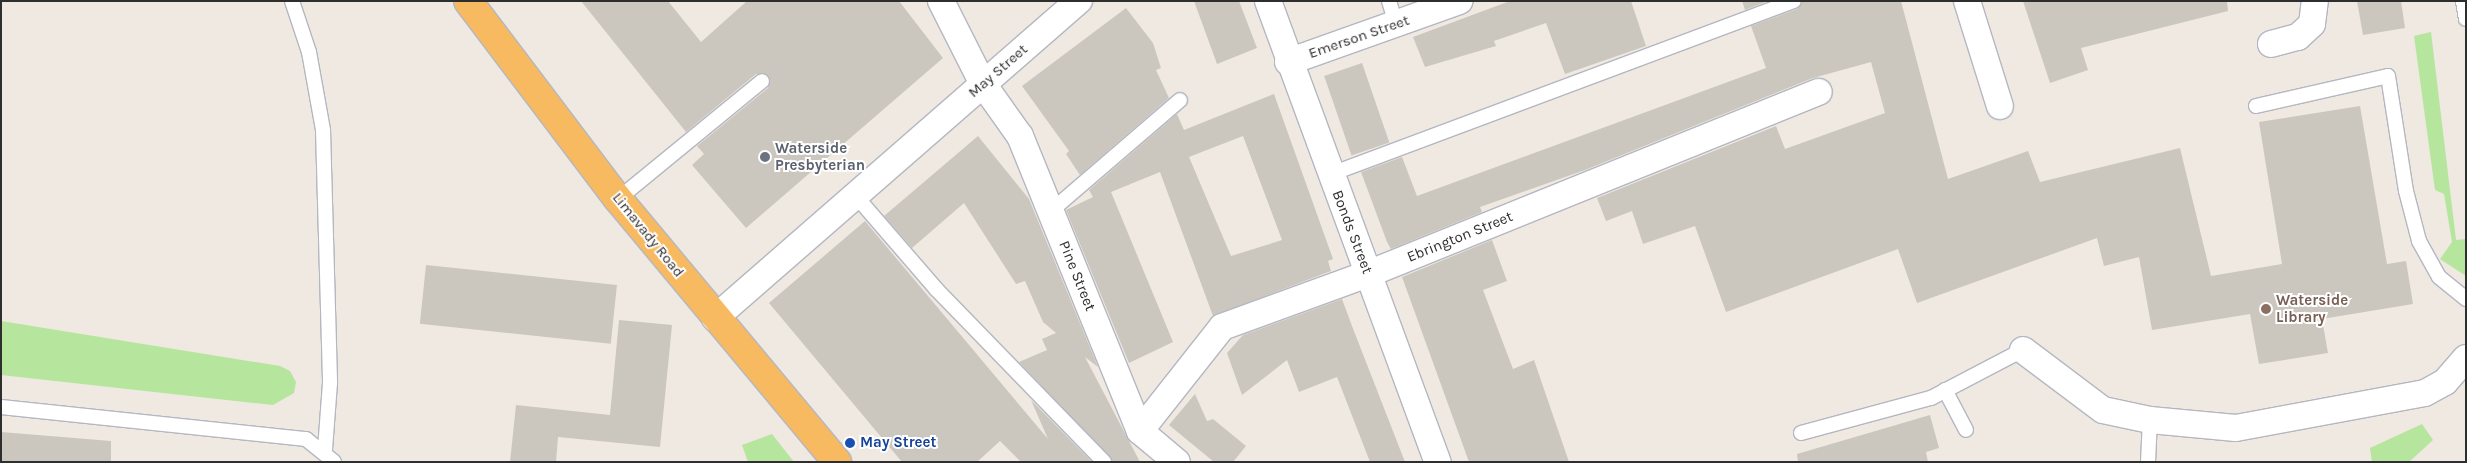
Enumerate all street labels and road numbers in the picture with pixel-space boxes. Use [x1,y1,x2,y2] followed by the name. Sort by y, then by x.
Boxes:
[1306,11,1412,63] street label: Emerson Street
[965,40,1031,102] street label: May Street
[1328,188,1376,276] street label: Bonds Street
[608,189,688,281] street label: Limavady Road
[1405,208,1515,266] street label: Ebrington Street
[1055,238,1099,314] street label: Pine Street

